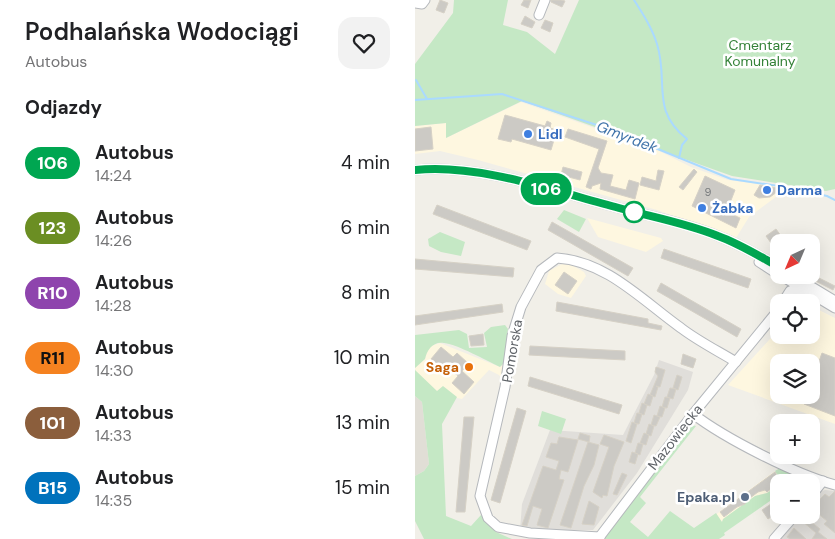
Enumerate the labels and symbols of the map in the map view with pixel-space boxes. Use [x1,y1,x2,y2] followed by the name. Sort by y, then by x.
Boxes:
[725,36,796,70] park label: Cmentarz Komunalny
[594,116,661,158] water label: Gmyrdek
[538,125,563,143] place label: Lidl
[522,128,534,140] marker: Lidl
[517,173,575,205] line badge: 106
[777,181,822,199] place label: Darma
[761,184,773,196] marker: Darma
[705,185,712,199] house number: 9
[712,199,753,217] place label: Żabka
[623,201,645,223] unlabelled marker
[696,202,708,214] marker: Żabka
[770,234,820,284] north arrow
[498,318,526,384] street label: Pomorska
[426,358,459,376] place label: Saga
[463,361,475,373] marker: Saga
[644,401,706,473] street label: Mazowiecka
[677,488,735,506] place label: Epaka.pl
[739,491,751,503] marker: Epaka.pl

